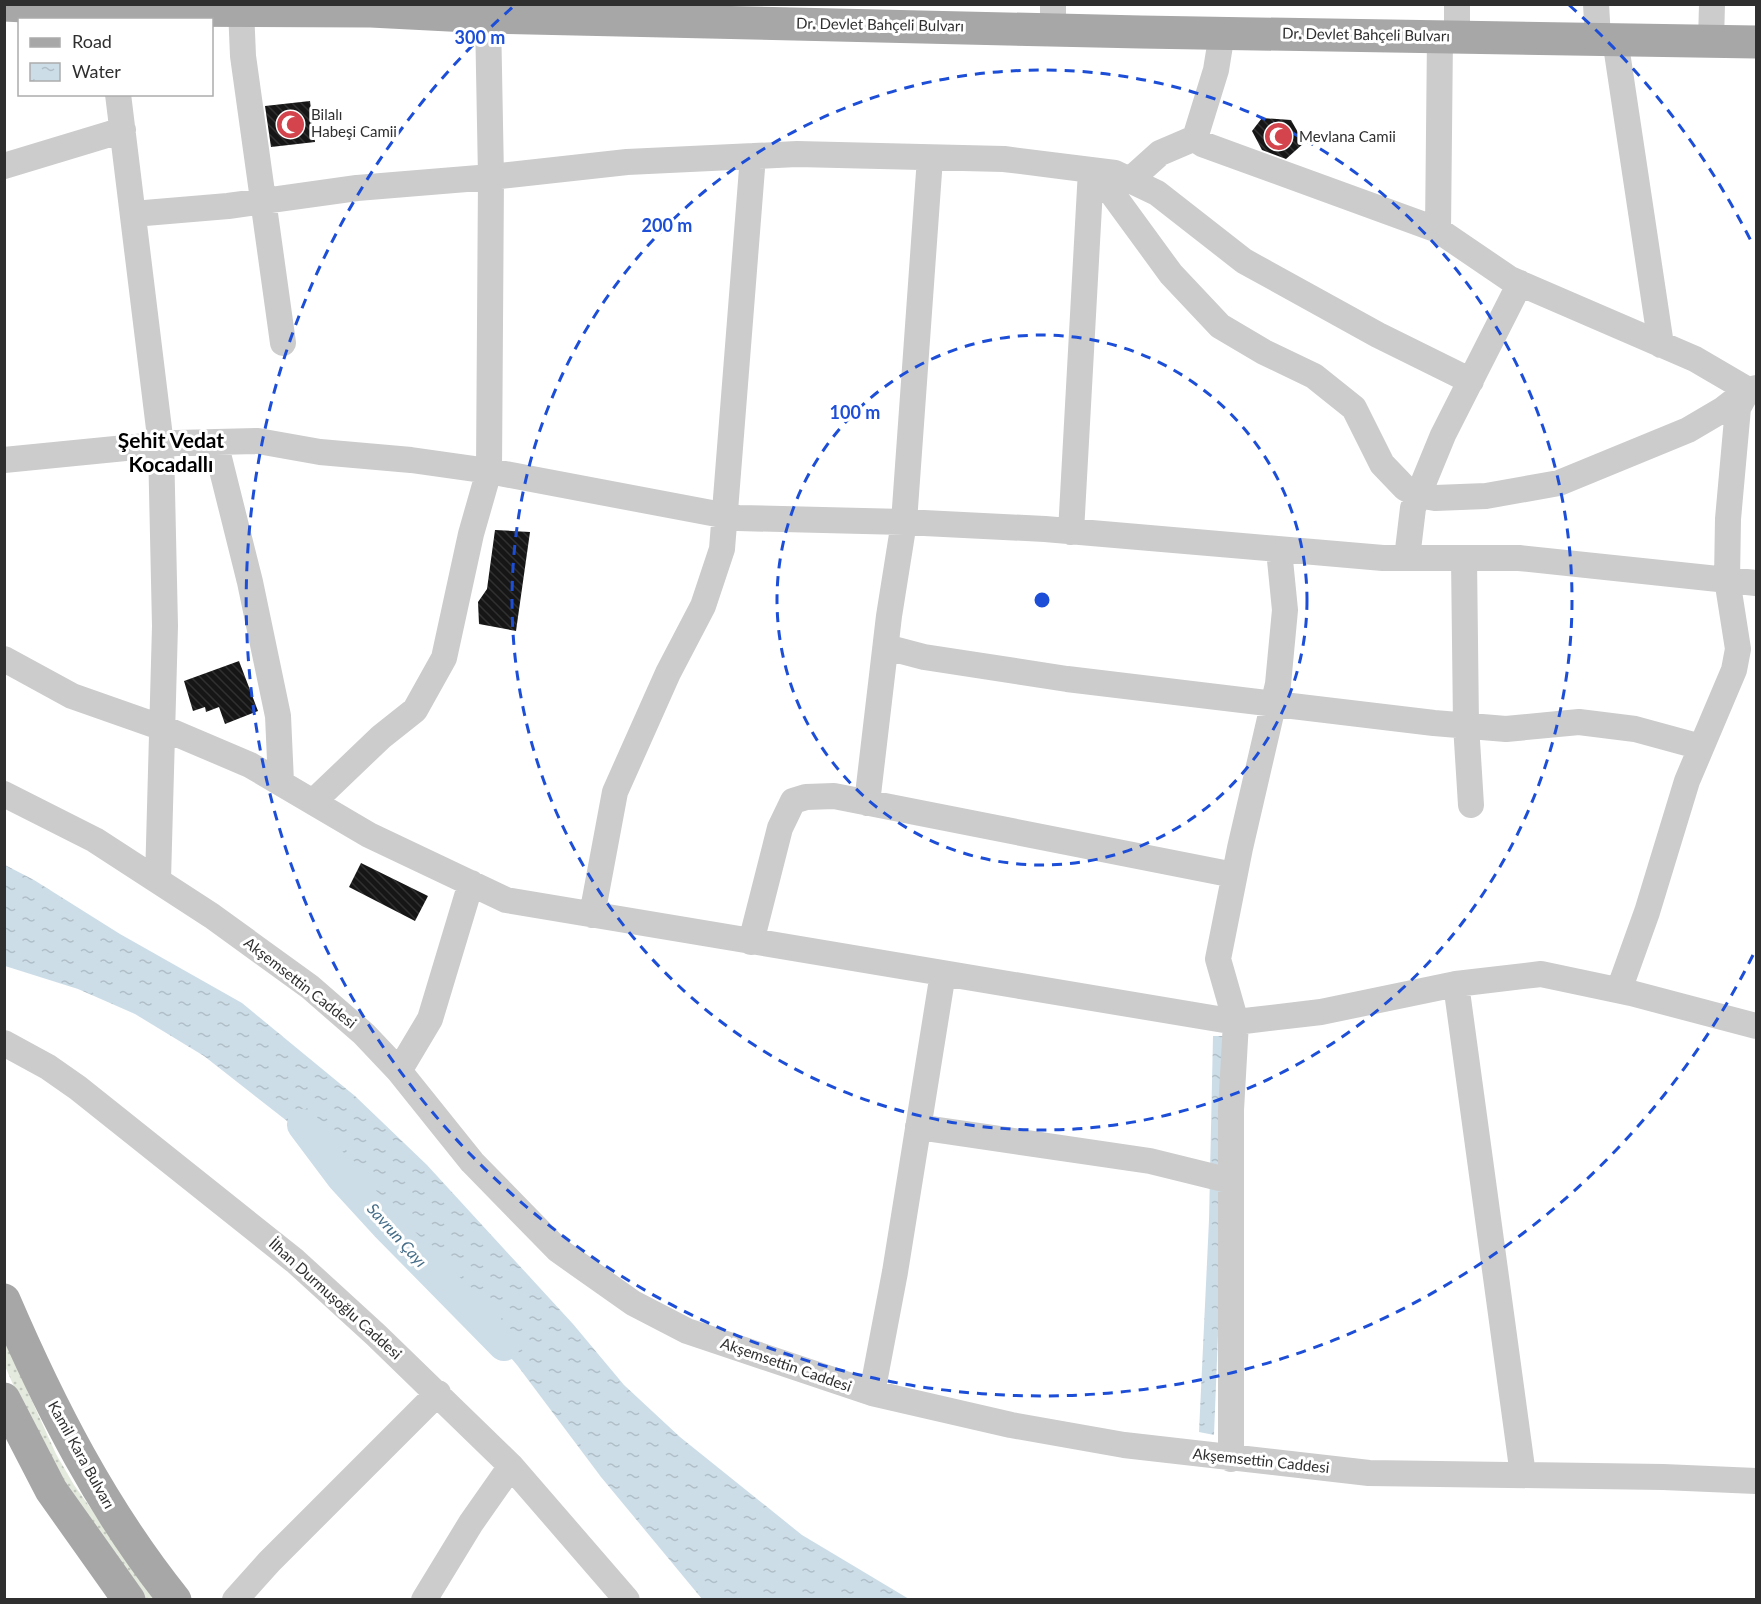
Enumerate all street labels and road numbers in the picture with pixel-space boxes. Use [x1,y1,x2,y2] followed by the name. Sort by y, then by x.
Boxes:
[796,14,964,34] street label: Dr. Devlet Bahçeli Bulvarı
[1282,24,1450,44] street label: Dr. Devlet Bahçeli Bulvarı
[241,933,360,1032] street label: Akşemsettin Caddesi
[266,1234,406,1363] street label: İlhan Durmuşoğlu Caddesi
[718,1333,854,1395] street label: Akşemsettin Caddesi
[45,1398,119,1511] street label: Kamil Kara Bulvarı
[1192,1444,1330,1476] street label: Akşemsettin Caddesi

